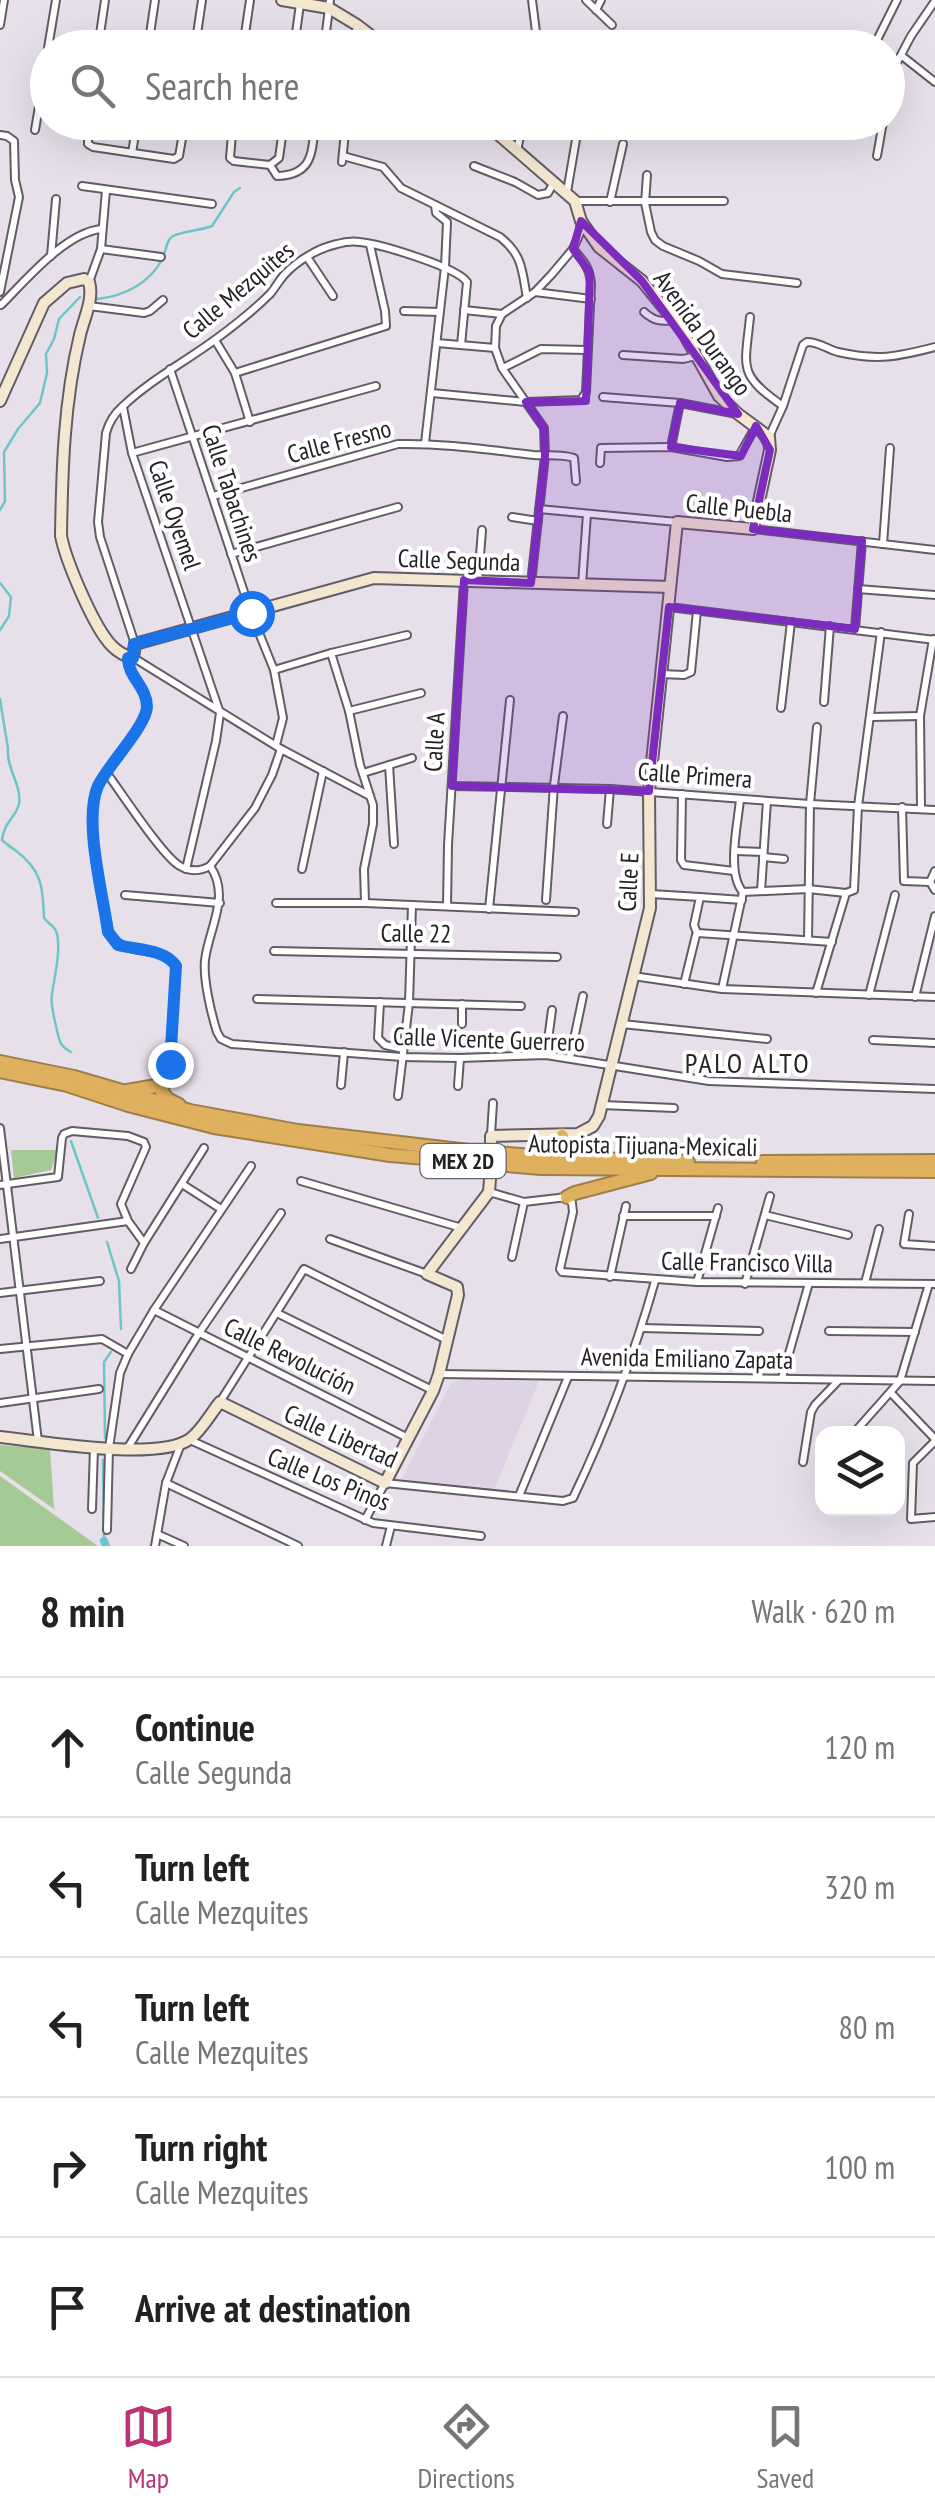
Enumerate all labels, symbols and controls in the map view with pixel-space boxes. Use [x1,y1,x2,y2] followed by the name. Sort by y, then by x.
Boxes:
[30,30,905,140] search box
[65,58,120,113] icon: search
[145,61,299,110] text: Search here
[176,234,300,346] street label: Calle Mezquites
[647,264,759,402] street label: Avenida Durango
[284,412,394,470] street label: Calle Fresno
[195,420,269,566] street label: Calle Tabachines
[141,456,209,574] street label: Calle Oyemel
[684,487,794,529] street label: Calle Puebla
[397,542,521,578] street label: Calle Segunda
[229,591,275,637] route start
[416,711,452,773] street label: Calle A
[637,755,753,795] street label: Calle Primera
[610,852,646,912] street label: Calle E
[380,916,452,950] street label: Calle 22
[392,1020,586,1058] street label: Calle Vicente Guerrero
[148,1042,194,1088] route end
[685,1044,811,1081] district label: PALO ALTO
[528,1127,758,1163] street label: Autopista Tijuana-Mexicali
[420,1144,506,1178] road number: MEX 2D
[661,1245,833,1279] street label: Calle Francisco Villa
[219,1310,361,1402] street label: Calle Revolución
[581,1340,793,1376] street label: Avenida Emiliano Zapata
[279,1397,403,1475] street label: Calle Libertad
[815,1426,905,1516] map controls
[815,1426,905,1516] button: layers
[263,1440,395,1518] street label: Calle Los Pinos
[40,1584,125,1639] text: 8 min
[751,1590,895,1632] text: Walk · 620 m
[135,1702,255,1751] text: Continue
[40,1720,95,1775] icon: ahead
[824,1726,895,1768] text: 120 m
[135,1751,292,1793] text: Calle Segunda
[135,1842,249,1891] text: Turn left
[40,1860,95,1915] icon: left
[824,1866,895,1908] text: 320 m
[135,1891,309,1933] text: Calle Mezquites
[135,1982,249,2031] text: Turn left
[40,2000,95,2055] icon: left
[839,2006,895,2048] text: 80 m
[135,2031,309,2073] text: Calle Mezquites
[135,2122,267,2171] text: Turn right
[40,2140,95,2195] icon: right
[824,2146,895,2188] text: 100 m
[135,2171,309,2213] text: Calle Mezquites
[40,2280,95,2335] icon: arrive
[135,2283,411,2332] text: Arrive at destination
[121,2399,176,2496] tab: Map
[417,2399,515,2496] tab: Directions
[756,2399,814,2496] tab: Saved

